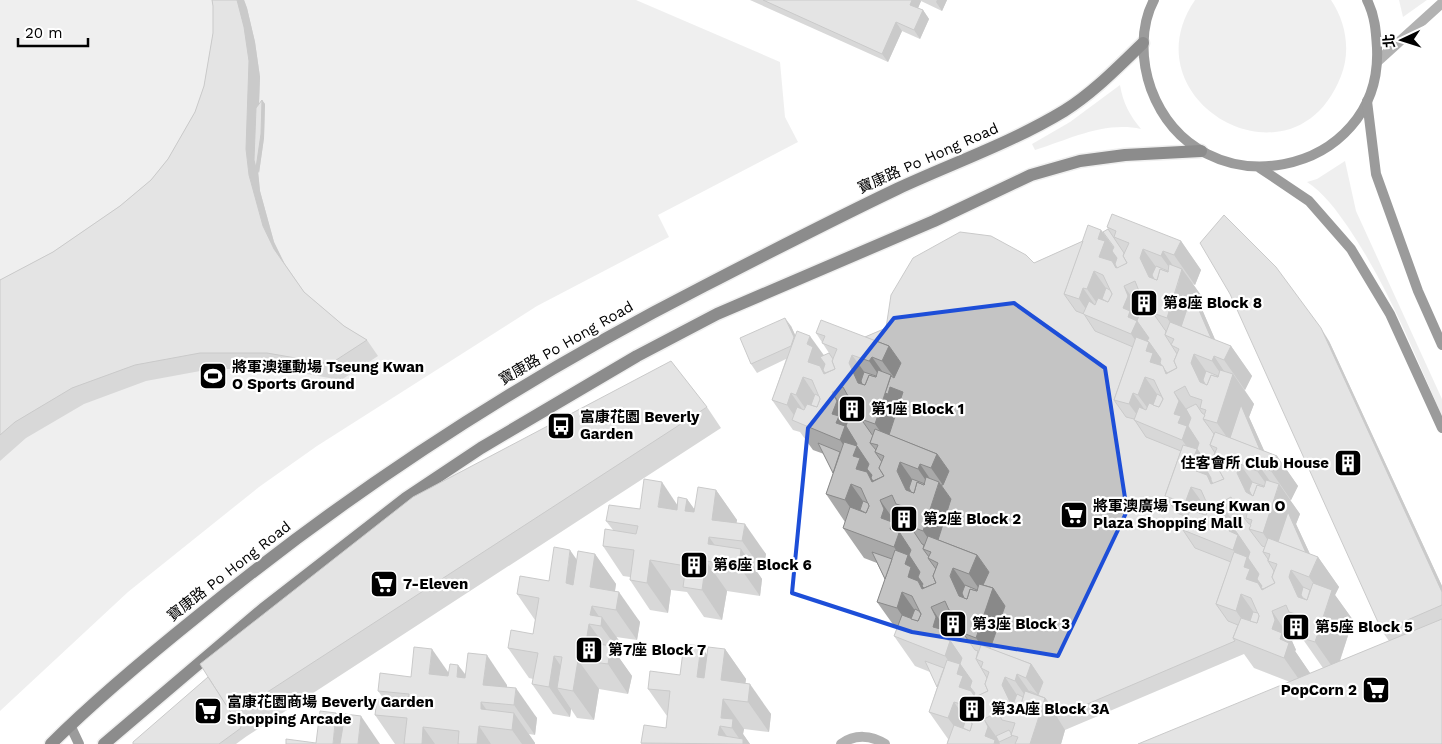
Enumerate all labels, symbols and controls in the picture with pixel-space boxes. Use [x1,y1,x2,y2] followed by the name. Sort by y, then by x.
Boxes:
[18,15,88,47] scale bar
[1377,15,1427,65] north arrow
[25,24,63,42] text: 20 m
[1381,33,1398,48] text: 北
[855,119,1001,197] street label: 寶康路 Po Hong Road
[1129,288,1159,318] building icon: 第8座 Block 8
[1163,294,1262,312] place label: 第8座 Block 8
[496,297,636,389] street label: 寶康路 Po Hong Road
[232,358,424,393] place label: 將軍澳運動場 Tseung Kwan O Sports Ground
[198,361,228,391] sports icon: 將軍澳運動場 Tseung Kwan O Sports Ground
[837,394,867,424] building icon: 第1座 Block 1
[871,400,964,418] place label: 第1座 Block 1
[580,408,700,443] place label: 富康花園 Beverly Garden
[546,411,576,441] bus stop icon: 富康花園 Beverly Garden
[1333,448,1363,478] building icon: 住客會所 Club House
[1181,454,1329,472] place label: 住客會所 Club House
[1093,497,1286,532] place label: 將軍澳廣場 Tseung Kwan O Plaza Shopping Mall
[1059,500,1089,530] supermarket icon: 將軍澳廣場 Tseung Kwan O Plaza Shopping Mall
[889,504,919,534] building icon: 第2座 Block 2
[923,510,1021,528] place label: 第2座 Block 2
[164,517,294,625] street label: 寶康路 Po Hong Road
[679,550,709,580] building icon: 第6座 Block 6
[713,556,812,574] place label: 第6座 Block 6
[369,569,399,599] supermarket icon: 7-Eleven
[403,575,468,593] place label: 7-Eleven
[938,609,968,639] building icon: 第3座 Block 3
[1281,612,1311,642] building icon: 第5座 Block 5
[972,615,1070,633] place label: 第3座 Block 3
[1315,618,1413,636] place label: 第5座 Block 5
[574,635,604,665] building icon: 第7座 Block 7
[608,641,706,659] place label: 第7座 Block 7
[1361,675,1391,705] supermarket icon: PopCorn 2
[1281,681,1357,699] place label: PopCorn 2
[227,693,434,728] place label: 富康花園商場 Beverly Garden Shopping Arcade
[957,694,987,724] building icon: 第3A座 Block 3A
[193,696,223,726] supermarket icon: 富康花園商場 Beverly Garden Shopping Arcade
[991,700,1110,718] place label: 第3A座 Block 3A

